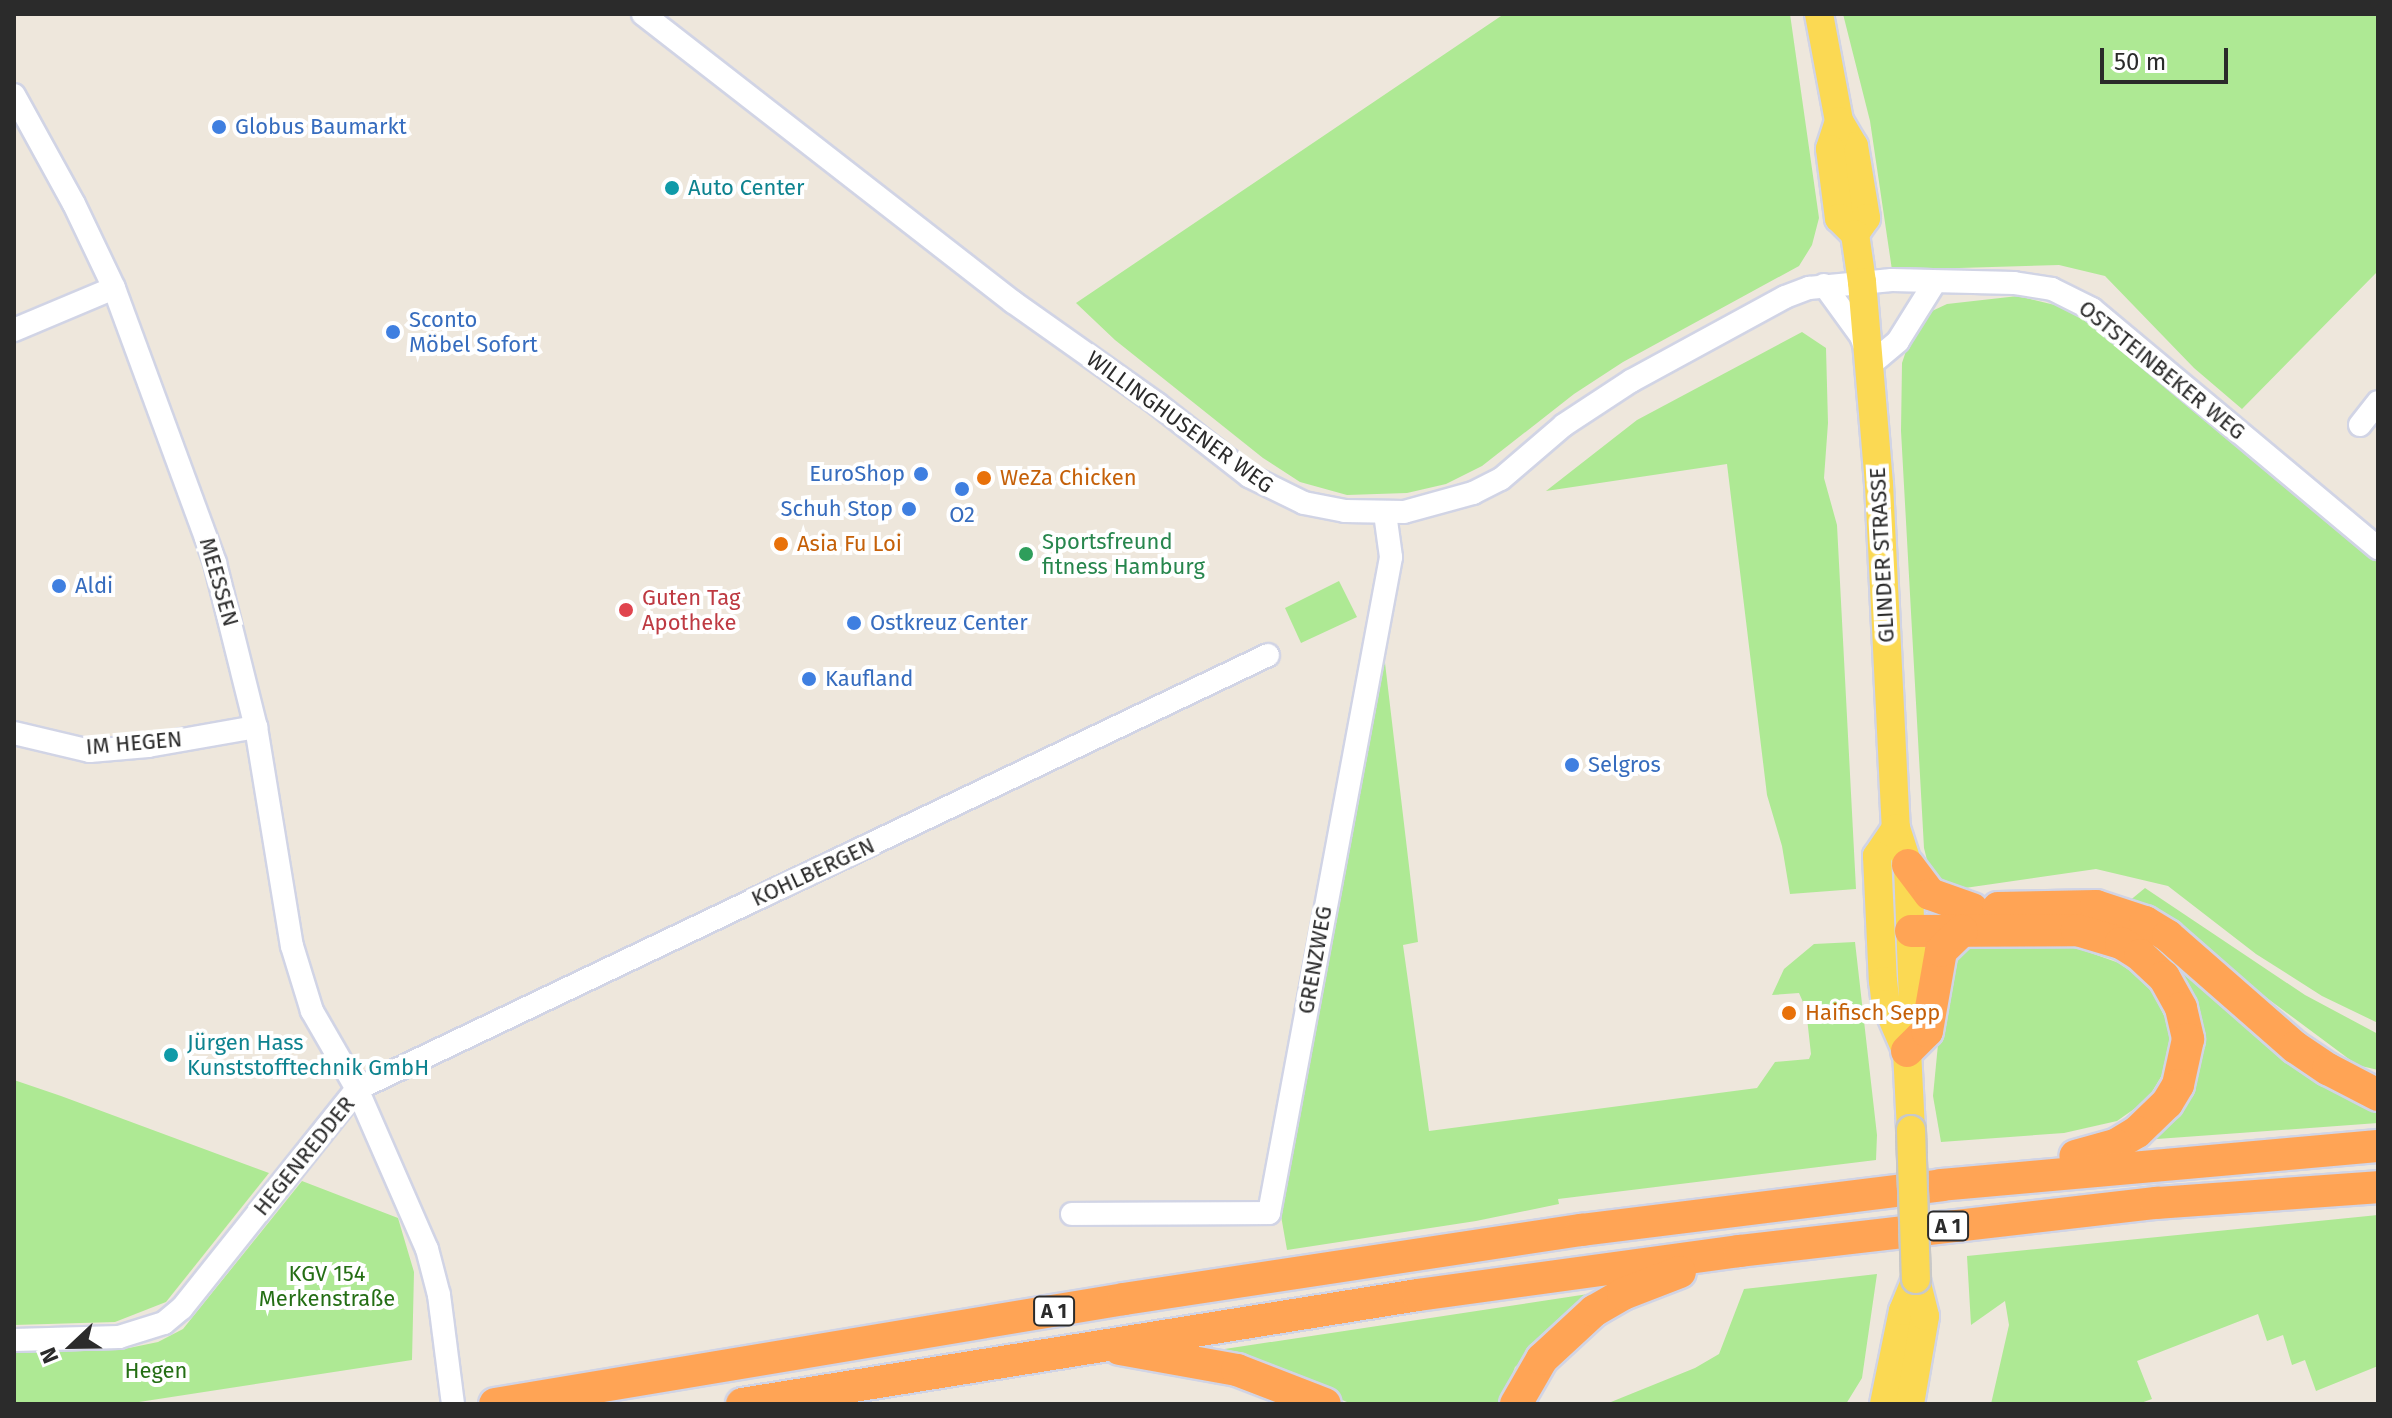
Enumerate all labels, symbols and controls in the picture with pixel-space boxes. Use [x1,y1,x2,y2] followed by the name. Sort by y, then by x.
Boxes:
[2104,32,2232,82] scale bar
[2114,48,2166,76] text: 50 m
[235,114,407,140] place label: Globus Baumarkt
[210,118,228,136] marker: Globus Baumarkt
[688,175,805,201] place label: Auto Center
[663,179,681,197] marker: Auto Center
[2073,295,2251,445] street label: OSTSTEINBEKER WEG
[409,306,538,358] place label: Sconto Möbel Sofort
[384,323,402,341] marker: Sconto Möbel Sofort
[1081,345,1279,499] street label: WILLINGHUSENER WEG
[809,461,905,487] place label: EuroShop
[912,465,930,483] marker: EuroShop
[1000,465,1137,491] place label: WeZa Chicken
[1864,467,1900,643] street label: GLINDER STRASSE
[975,469,993,487] marker: WeZa Chicken
[953,480,971,498] marker: O2
[781,496,893,522] place label: Schuh Stop
[900,500,918,518] marker: Schuh Stop
[949,502,975,528] place label: O2
[1042,528,1205,580] place label: Sportsfreund fitness Hamburg
[797,531,902,557] place label: Asia Fu Loi
[194,535,244,629] street label: MEESSEN
[772,535,790,553] marker: Asia Fu Loi
[1017,545,1035,563] marker: Sportsfreund fitness Hamburg
[75,573,113,599] place label: Aldi
[50,577,68,595] marker: Aldi
[642,584,740,636] place label: Guten Tag Apotheke
[617,601,635,619] marker: Guten Tag Apotheke
[870,610,1028,636] place label: Ostkreuz Center
[845,614,863,632] marker: Ostkreuz Center
[825,666,914,692] place label: Kaufland
[800,670,818,688] marker: Kaufland
[85,726,183,760] street label: IM HEGEN
[1588,752,1661,778] place label: Selgros
[1563,756,1581,774] marker: Selgros
[747,832,879,912] street label: KOHLBERGEN
[1293,904,1337,1016] street label: GRENZWEG
[1805,1000,1940,1026] place label: Haifisch Sepp
[1780,1004,1798,1022] marker: Haifisch Sepp
[187,1029,429,1080] place label: Jürgen Hass Kunststofftechnik GmbH
[162,1046,180,1064] marker: Jürgen Hass Kunststofftechnik GmbH
[248,1091,360,1221] street label: HEGENREDDER
[1926,1210,1970,1242] road number: A 1
[259,1260,395,1312] park label: KGV 154 Merkenstraße
[1032,1295,1076,1327] road number: A 1
[32,1306,112,1386] north arrow
[34,1343,65,1367] text: N
[125,1358,187,1384] park label: Hegen

